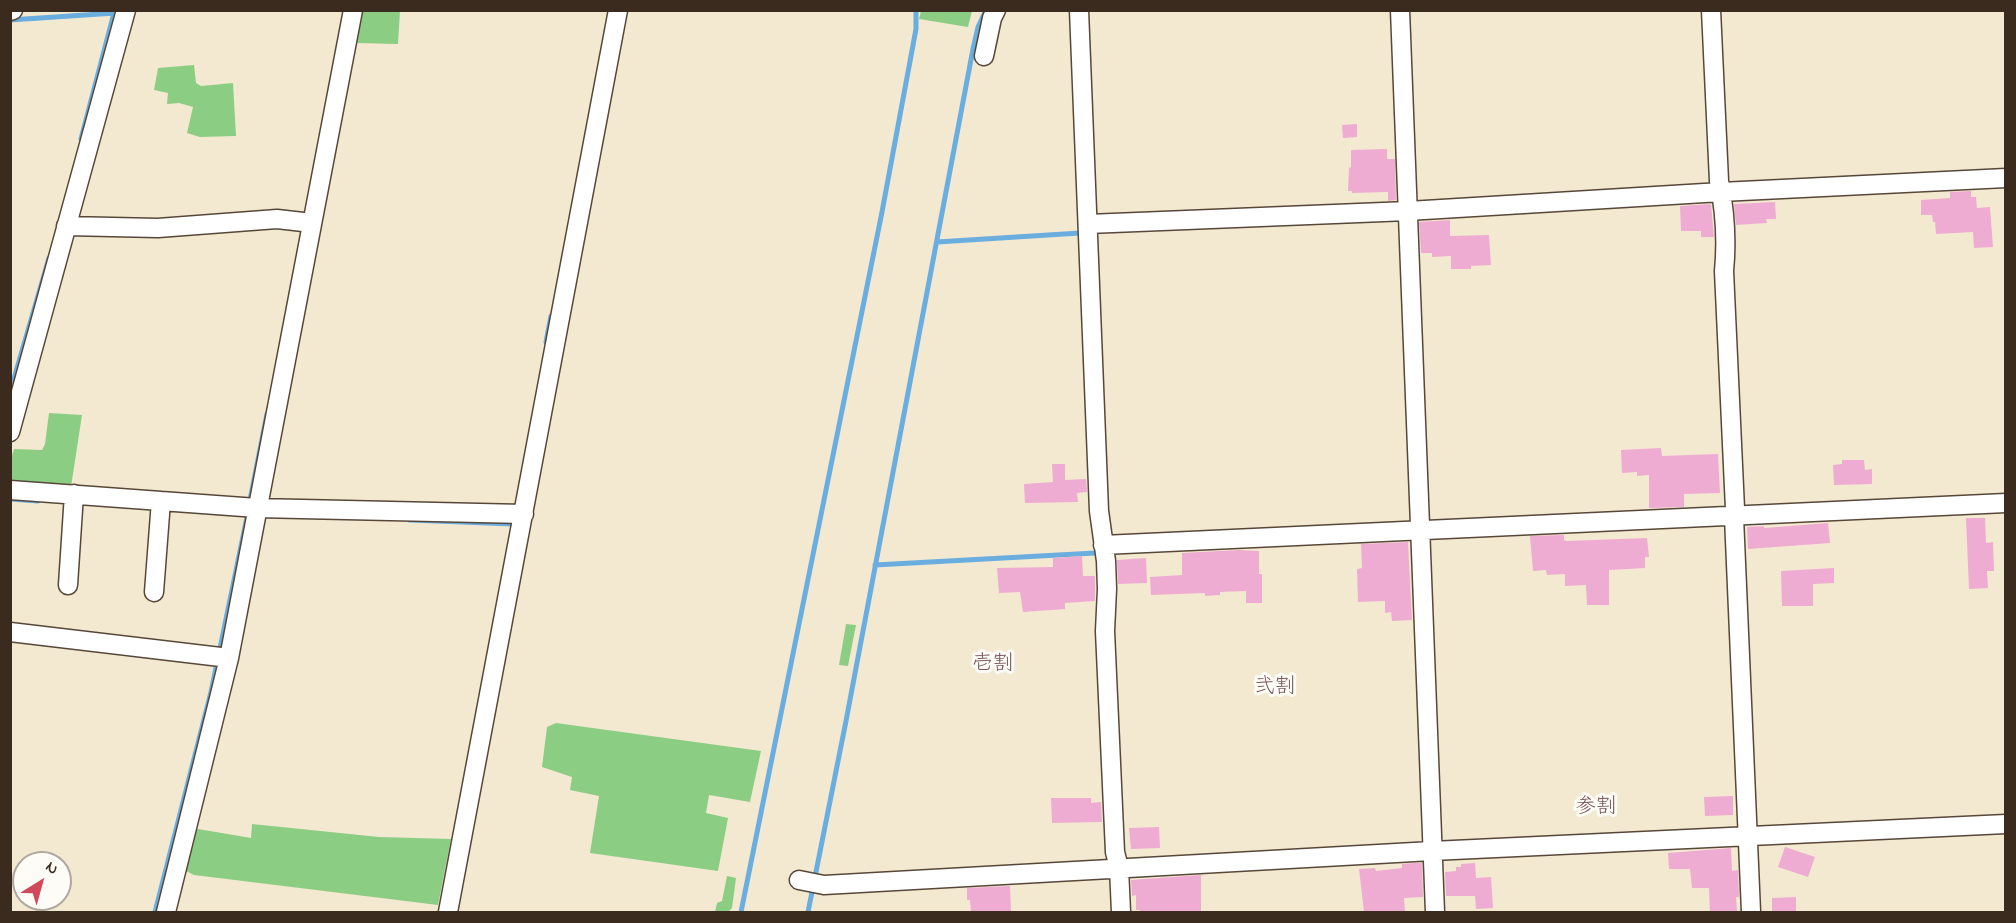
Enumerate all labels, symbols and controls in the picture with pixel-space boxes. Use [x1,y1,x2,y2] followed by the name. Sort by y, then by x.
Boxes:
[972,653,1014,679] district label: 壱割
[1254,676,1296,702] district label: 弐割
[1575,796,1617,822] district label: 参割
[12,851,72,911] north arrow
[40,855,63,881] text: N

